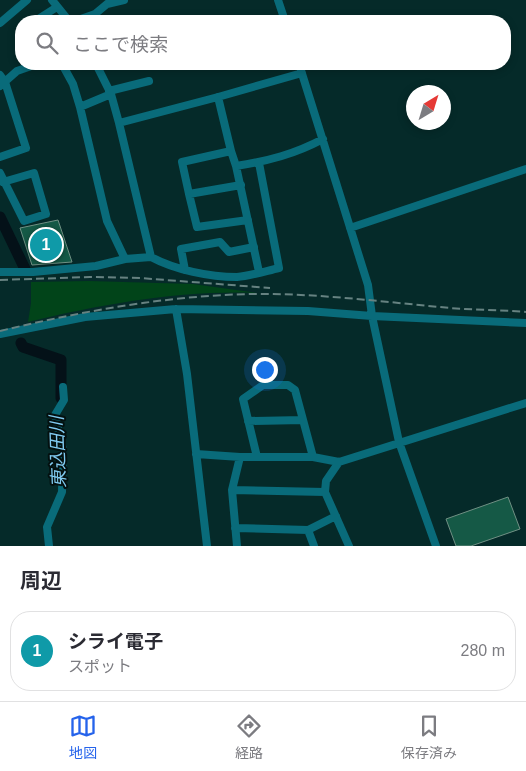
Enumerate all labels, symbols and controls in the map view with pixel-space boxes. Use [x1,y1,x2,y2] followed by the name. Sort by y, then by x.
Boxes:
[15,15,511,70] search box
[33,29,61,57] icon: search
[73,34,168,55] text: ここで検索
[406,85,451,130] north arrow
[30,226,62,264] pin: 1
[252,357,278,383] your location
[47,414,69,488] water label: 東込田川
[20,569,62,592] text: 周辺
[68,631,163,652] text: シライ電子
[33,642,41,659] text: 1
[461,642,505,659] text: 280 m
[68,658,132,675] text: スポット
[69,712,97,762] tab: 地図
[235,712,263,762] tab: 経路
[401,712,457,762] tab: 保存済み

